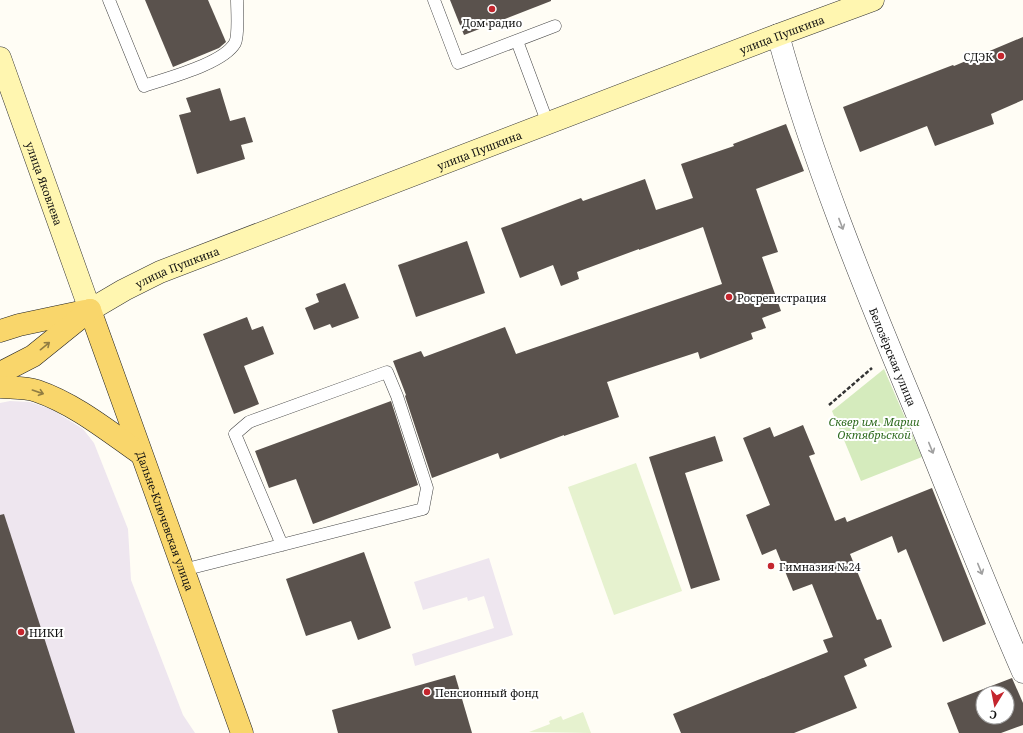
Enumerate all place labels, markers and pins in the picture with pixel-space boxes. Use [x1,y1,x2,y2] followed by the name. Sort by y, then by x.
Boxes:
[487,4,497,14] marker: Дом радио
[462,15,522,30] place label: Дом радио
[963,49,993,64] place label: СДЭК
[996,51,1006,61] marker: СДЭК
[737,290,826,305] place label: Росрегистрация
[724,292,734,302] marker: Росрегистрация
[779,559,861,574] place label: Гимназия №24
[766,561,776,571] marker: Гимназия №24
[29,625,63,640] place label: НИКИ
[16,627,26,637] marker: НИКИ
[435,685,539,700] place label: Пенсионный фонд
[422,687,432,697] marker: Пенсионный фонд

